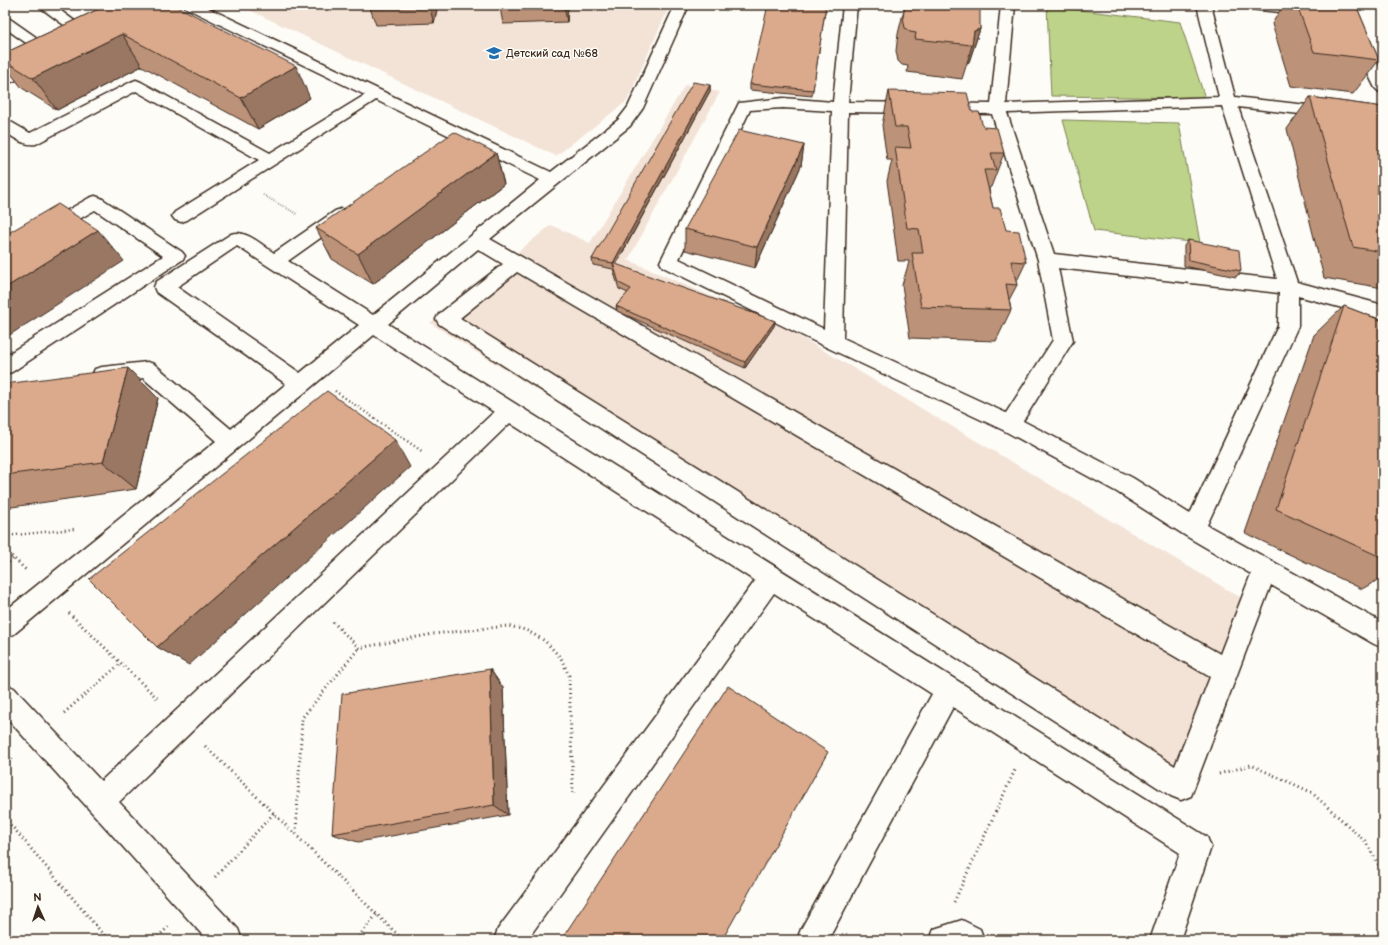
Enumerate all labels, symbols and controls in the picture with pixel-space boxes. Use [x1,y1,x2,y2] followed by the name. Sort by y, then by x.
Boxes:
[485,44,503,62] school or university icon: Детский сад №68
[506,47,598,60] place label: Детский сад №68
[18,887,58,927] north arrow
[33,891,42,904] text: N

